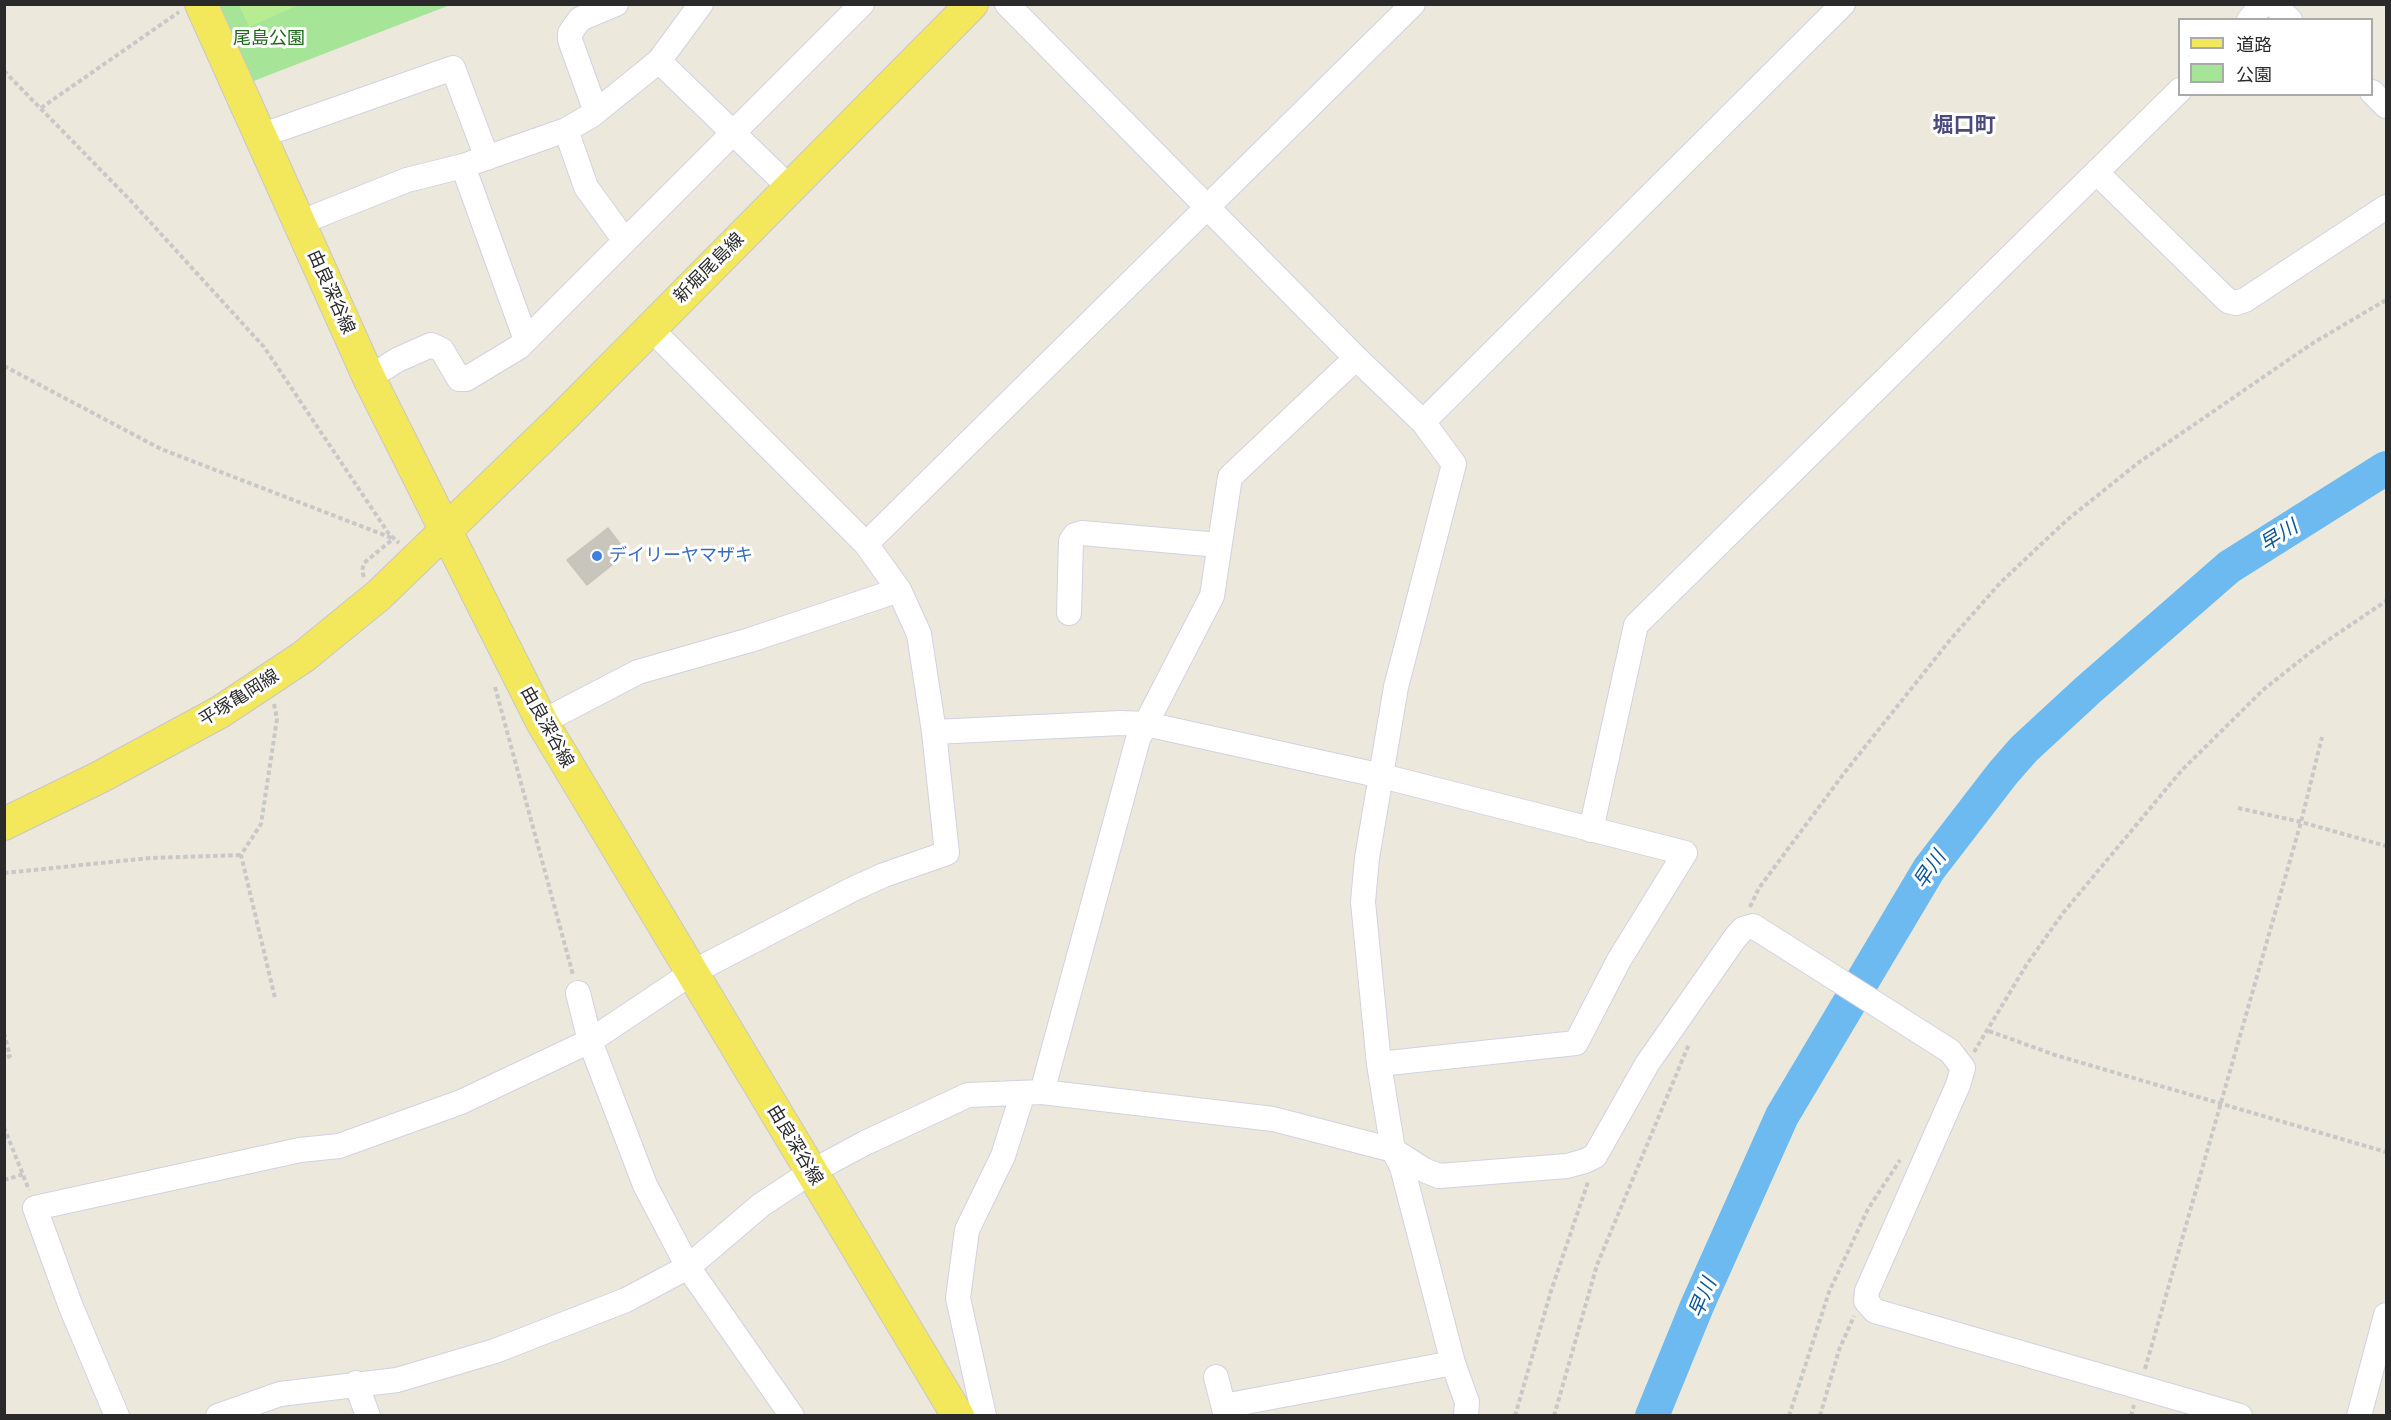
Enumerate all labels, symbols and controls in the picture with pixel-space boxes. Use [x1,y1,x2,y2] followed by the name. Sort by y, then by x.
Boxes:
[2178,18,2373,96] legend
[233,28,305,50] park label: 尾島公園
[2236,34,2272,55] text: 道路
[2236,64,2272,85] text: 公園
[1933,113,1995,139] district label: 堀口町
[670,229,748,307] street label: 新堀尾島線
[303,246,359,338] street label: 由良深谷線
[2256,515,2302,557] water label: 早川
[609,545,753,567] place label: デイリーヤマザキ
[590,549,604,563] marker: デイリーヤマザキ
[195,665,283,731] street label: 平塚亀岡線
[516,682,578,772] street label: 由良深谷線
[1909,847,1951,893] water label: 早川
[763,1101,827,1189] street label: 由良深谷線
[1684,1275,1722,1321] water label: 早川

